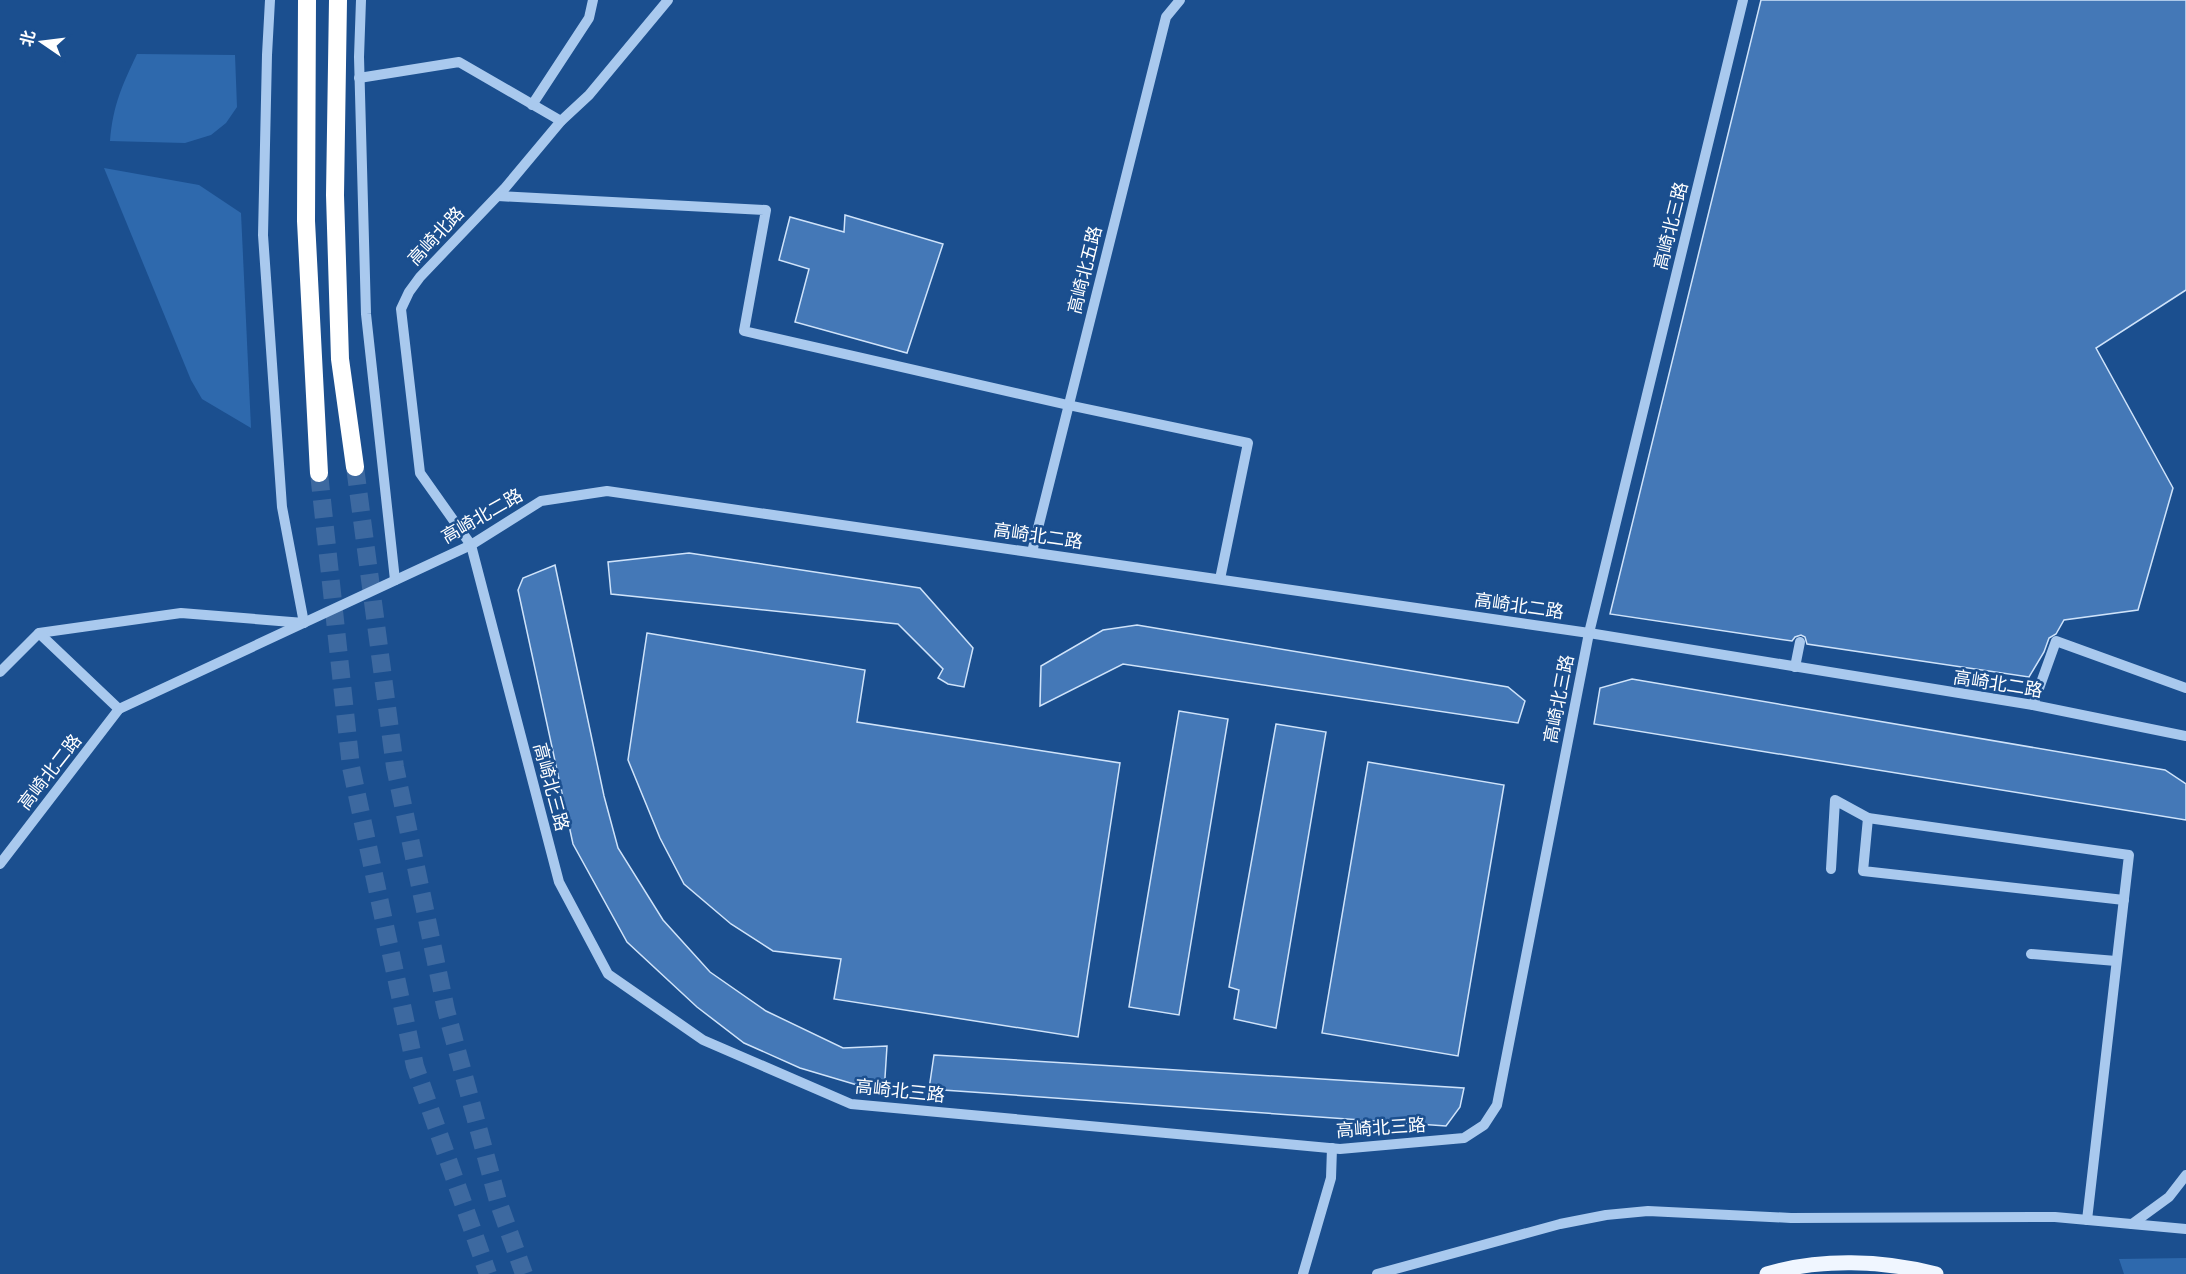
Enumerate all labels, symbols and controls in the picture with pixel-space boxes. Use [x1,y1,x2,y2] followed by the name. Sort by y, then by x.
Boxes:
[12,12,72,72] north arrow
[16,28,40,49] text: 北
[1648,179,1694,273] street label: 高崎北三路
[403,201,469,271] street label: 高崎北路
[1062,223,1108,317] street label: 高崎北五路
[437,483,527,549] street label: 高崎北二路
[992,518,1084,554] street label: 高崎北二路
[1473,588,1565,624] street label: 高崎北二路
[1539,653,1579,745] street label: 高崎北三路
[1952,665,2044,703] street label: 高崎北二路
[13,729,87,815] street label: 高崎北二路
[528,740,574,834] street label: 高崎北三路
[854,1074,946,1108] street label: 高崎北三路
[1335,1113,1427,1143] street label: 高崎北三路

